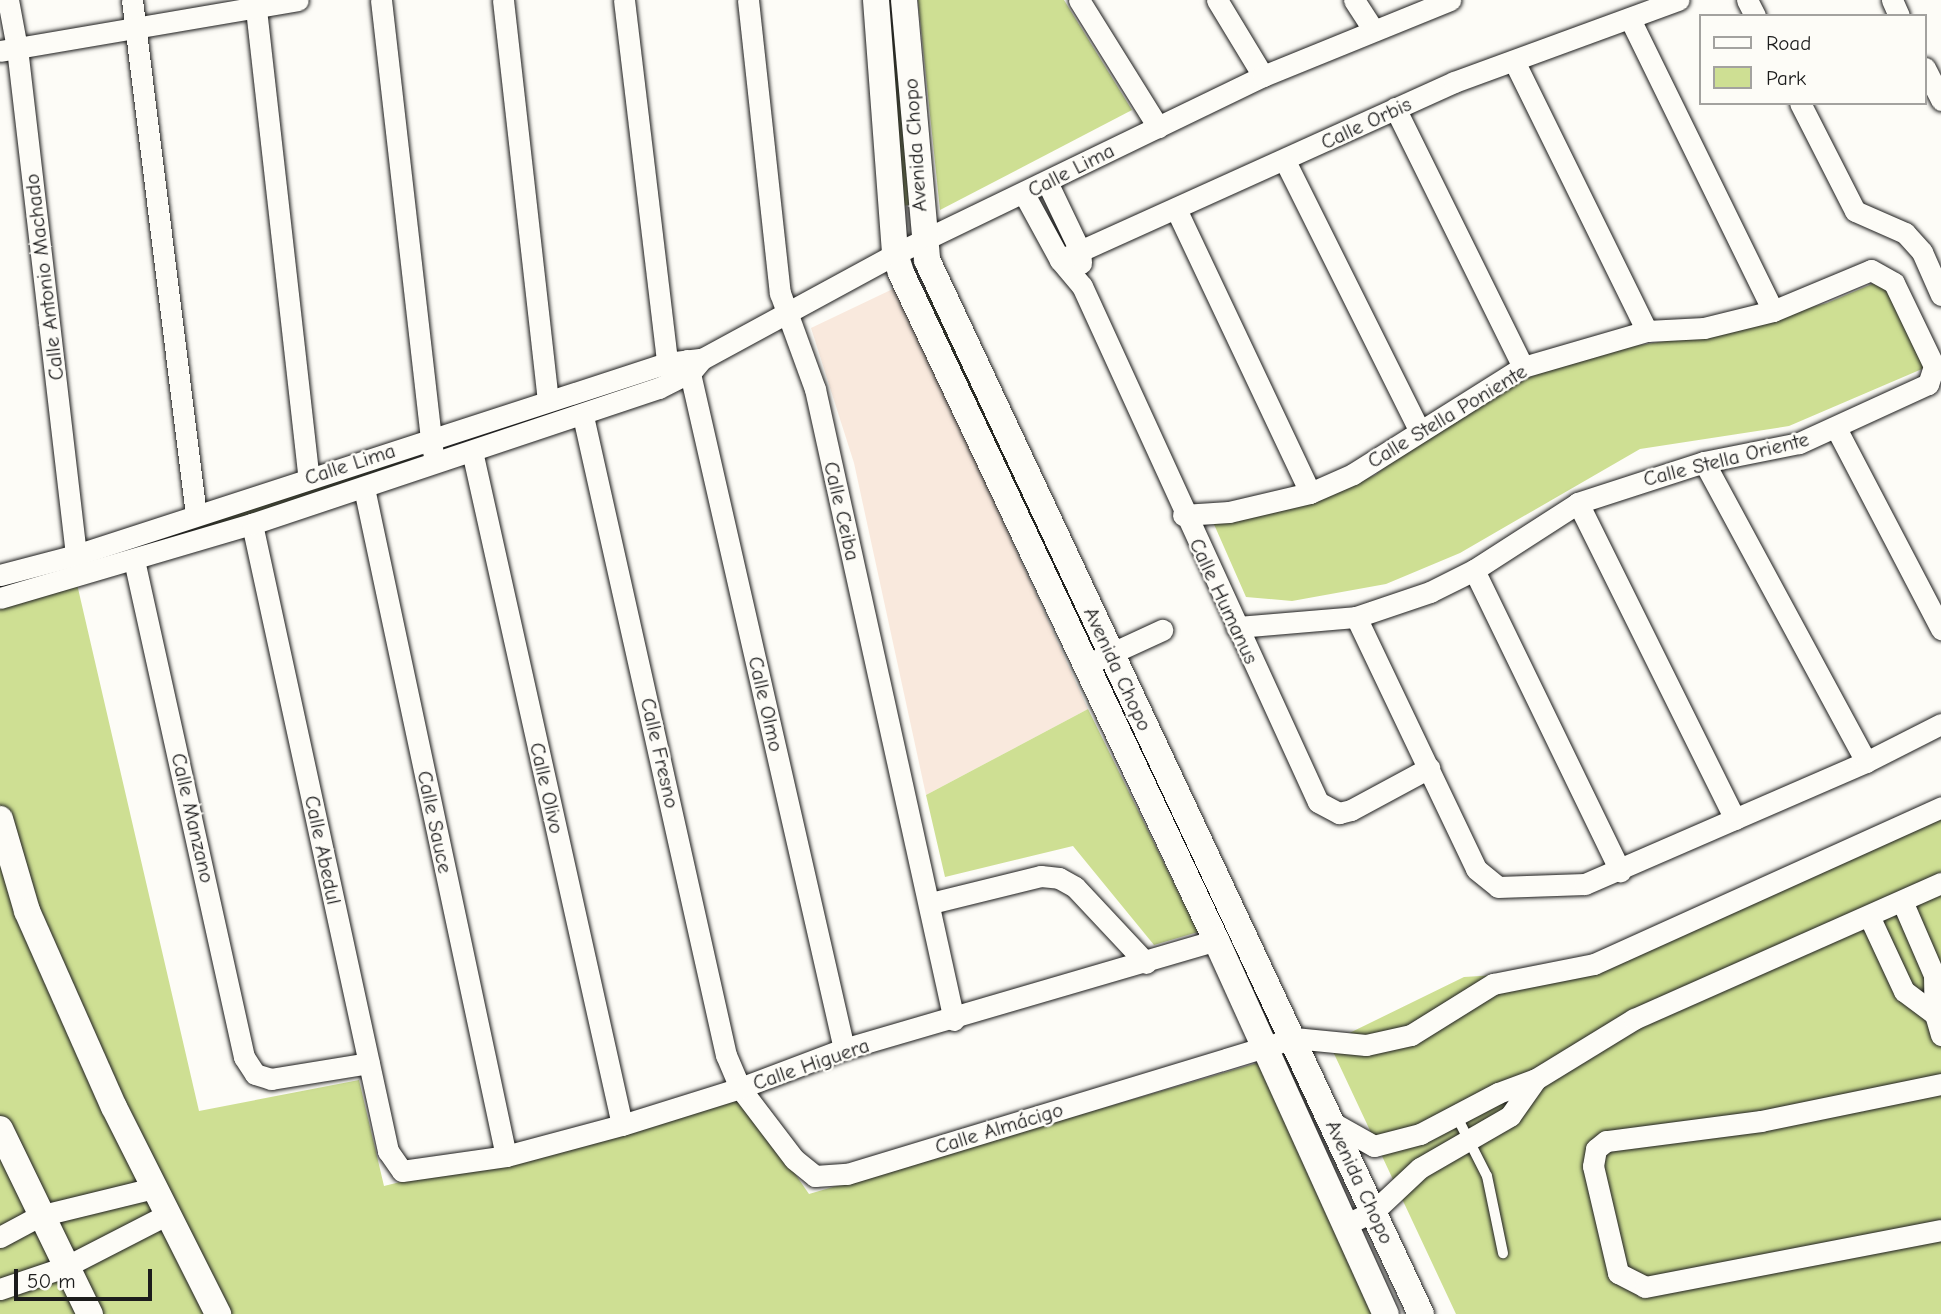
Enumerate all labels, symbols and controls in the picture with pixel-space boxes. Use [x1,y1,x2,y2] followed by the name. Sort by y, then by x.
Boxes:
[1700,14,1927,105] legend
[1766,31,1811,55] text: Road
[1766,66,1806,90] text: Park
[898,77,932,213] street label: Avenida Chopo
[1317,91,1415,155] street label: Calle Orbis
[1023,137,1119,203] street label: Calle Lima
[19,172,69,382] street label: Calle Antonio Machado
[1363,358,1531,474] street label: Calle Stella Poniente
[1641,426,1811,492] street label: Calle Stella Oriente
[301,438,399,490] street label: Calle Lima
[818,459,866,563] street label: Calle Ceiba
[1184,534,1264,668] street label: Calle Humanus
[1078,603,1158,735] street label: Avenida Chopo
[743,654,789,754] street label: Calle Olmo
[635,695,685,811] street label: Calle Fresno
[524,740,570,836] street label: Calle Olivo
[166,751,220,885] street label: Calle Manzano
[412,768,458,876] street label: Calle Sauce
[299,793,347,907] street label: Calle Abedul
[749,1032,873,1096] street label: Calle Higuera
[932,1097,1066,1159] street label: Calle Almácigo
[1320,1116,1400,1248] street label: Avenida Chopo
[18,1254,156,1298] scale bar
[27,1269,76,1293] text: 50 m

